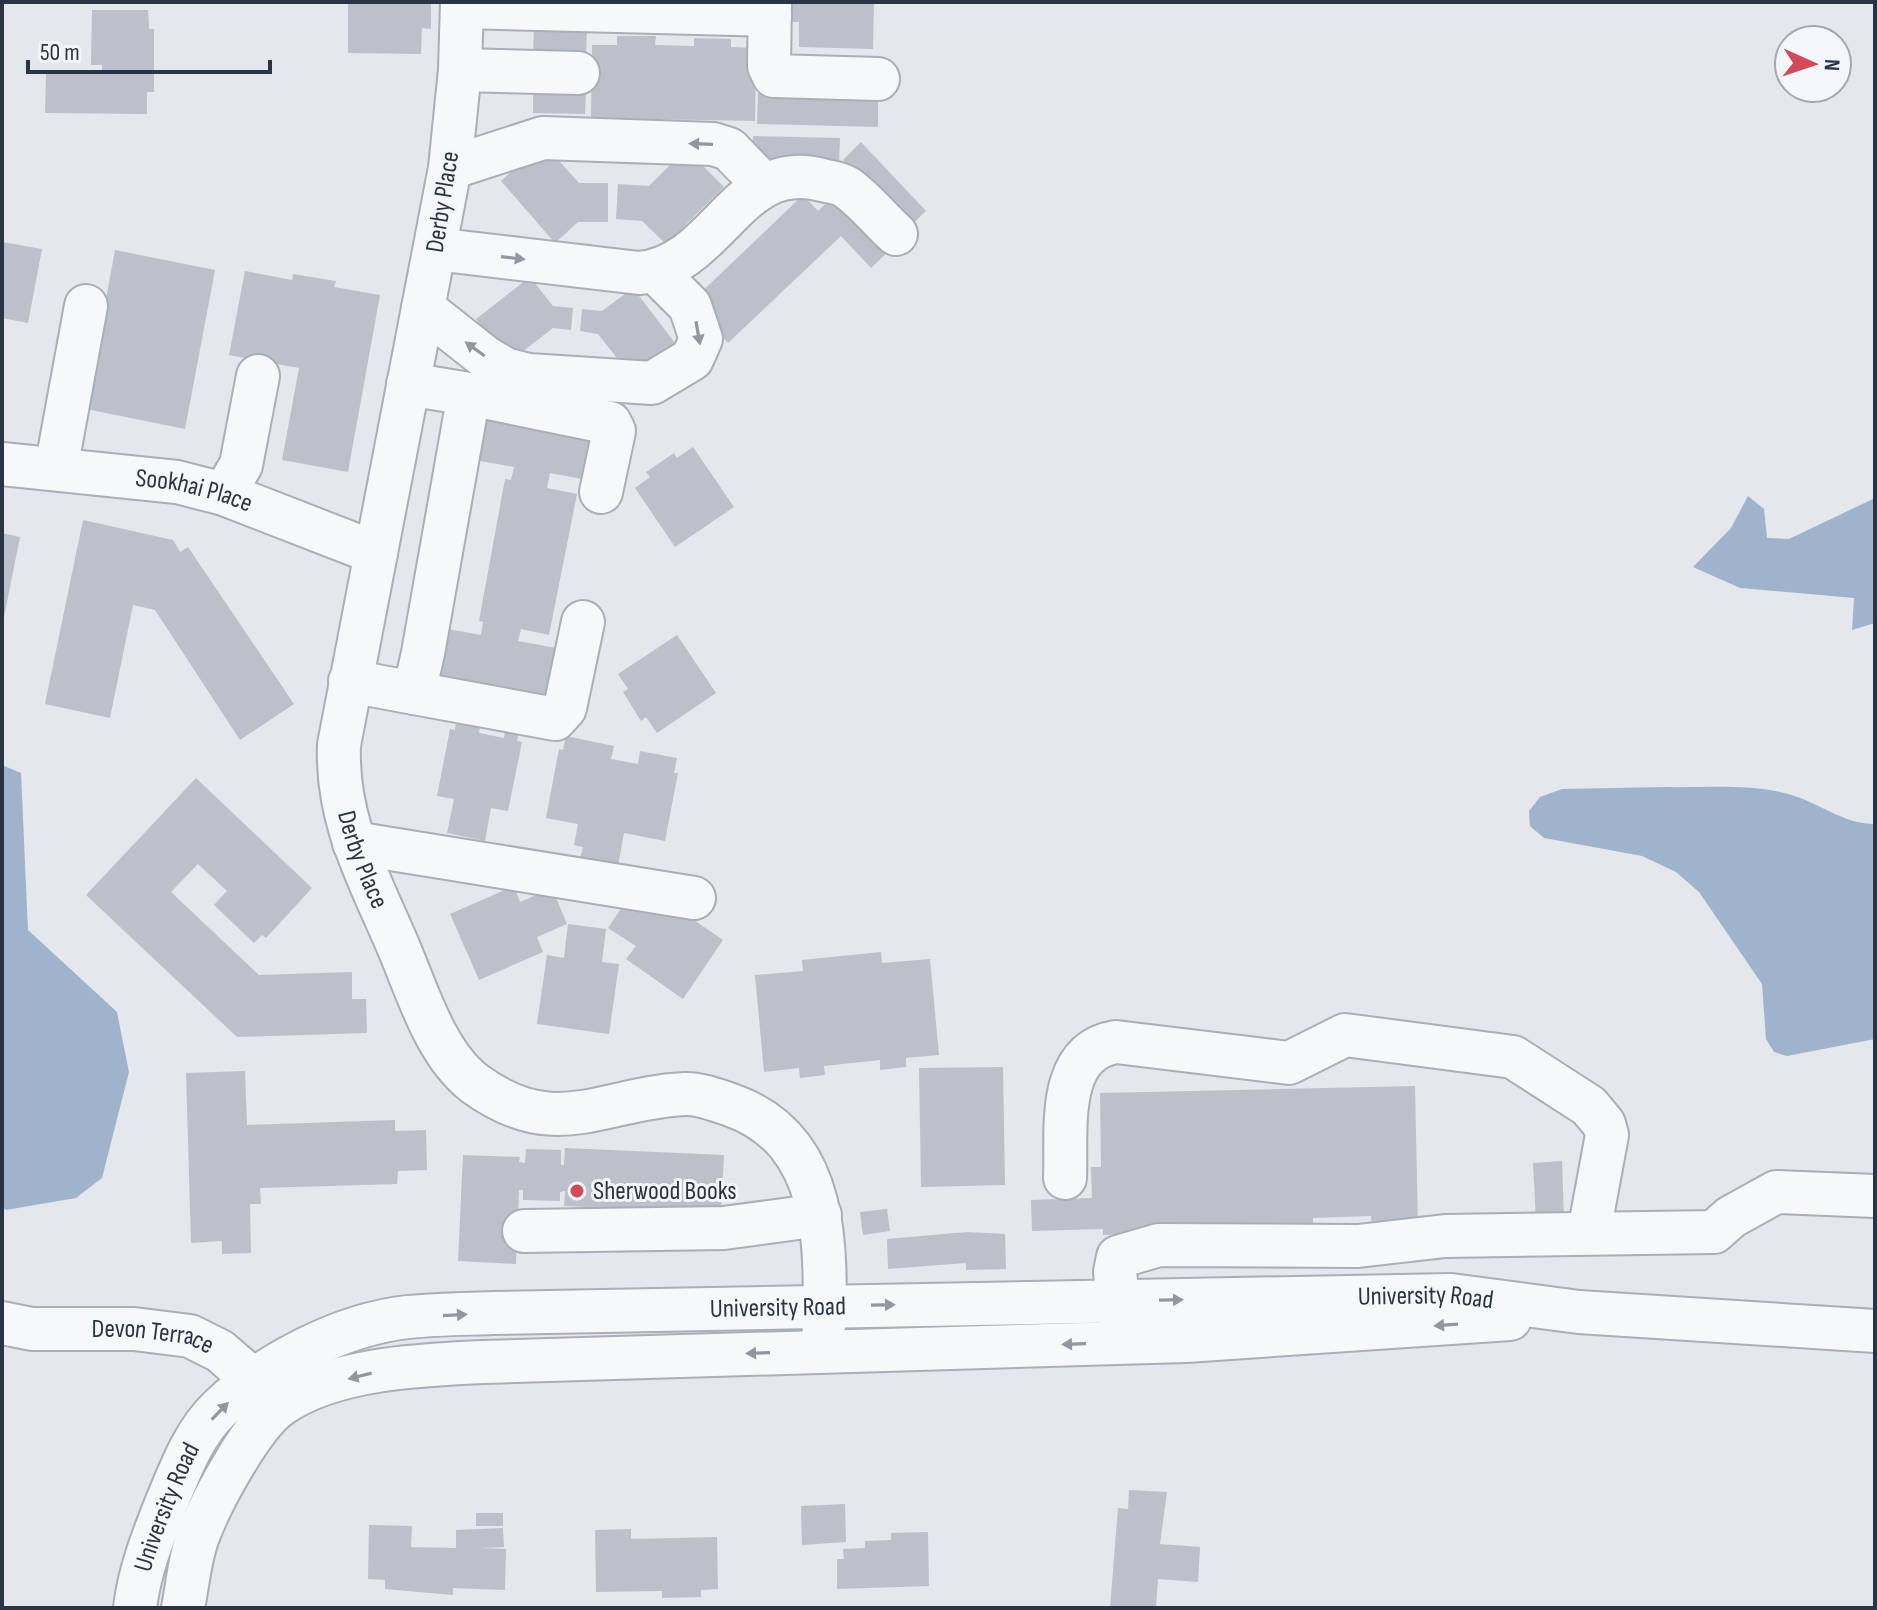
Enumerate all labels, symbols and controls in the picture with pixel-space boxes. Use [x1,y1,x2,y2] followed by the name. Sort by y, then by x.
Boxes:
[28,24,270,74] scale bar
[1773,24,1853,104] north arrow
[40,38,80,67] text: 50 m
[1818,58,1845,72] text: N
[688,137,713,150] one-way arrow
[420,149,466,255] street label: Derby Place
[501,252,526,265] one-way arrow
[692,321,704,346] one-way arrow
[465,342,485,358] one-way arrow
[134,462,257,519] street label: Sookhai Place
[330,808,395,913] street label: Derby Place
[593,1176,737,1207] place label: Sherwood Books
[568,1182,586,1200] marker: Sherwood Books
[1358,1280,1495,1316] street label: University Road
[710,1291,846,1324] street label: University Road
[1159,1293,1184,1306] one-way arrow
[871,1299,896,1311] one-way arrow
[443,1308,468,1321] one-way arrow
[92,1314,219,1361] street label: Devon Terrace
[1433,1319,1458,1332] one-way arrow
[1061,1338,1086,1351] one-way arrow
[745,1346,770,1359] one-way arrow
[347,1370,372,1382] one-way arrow
[210,1402,229,1421] one-way arrow
[127,1437,206,1575] street label: University Road

